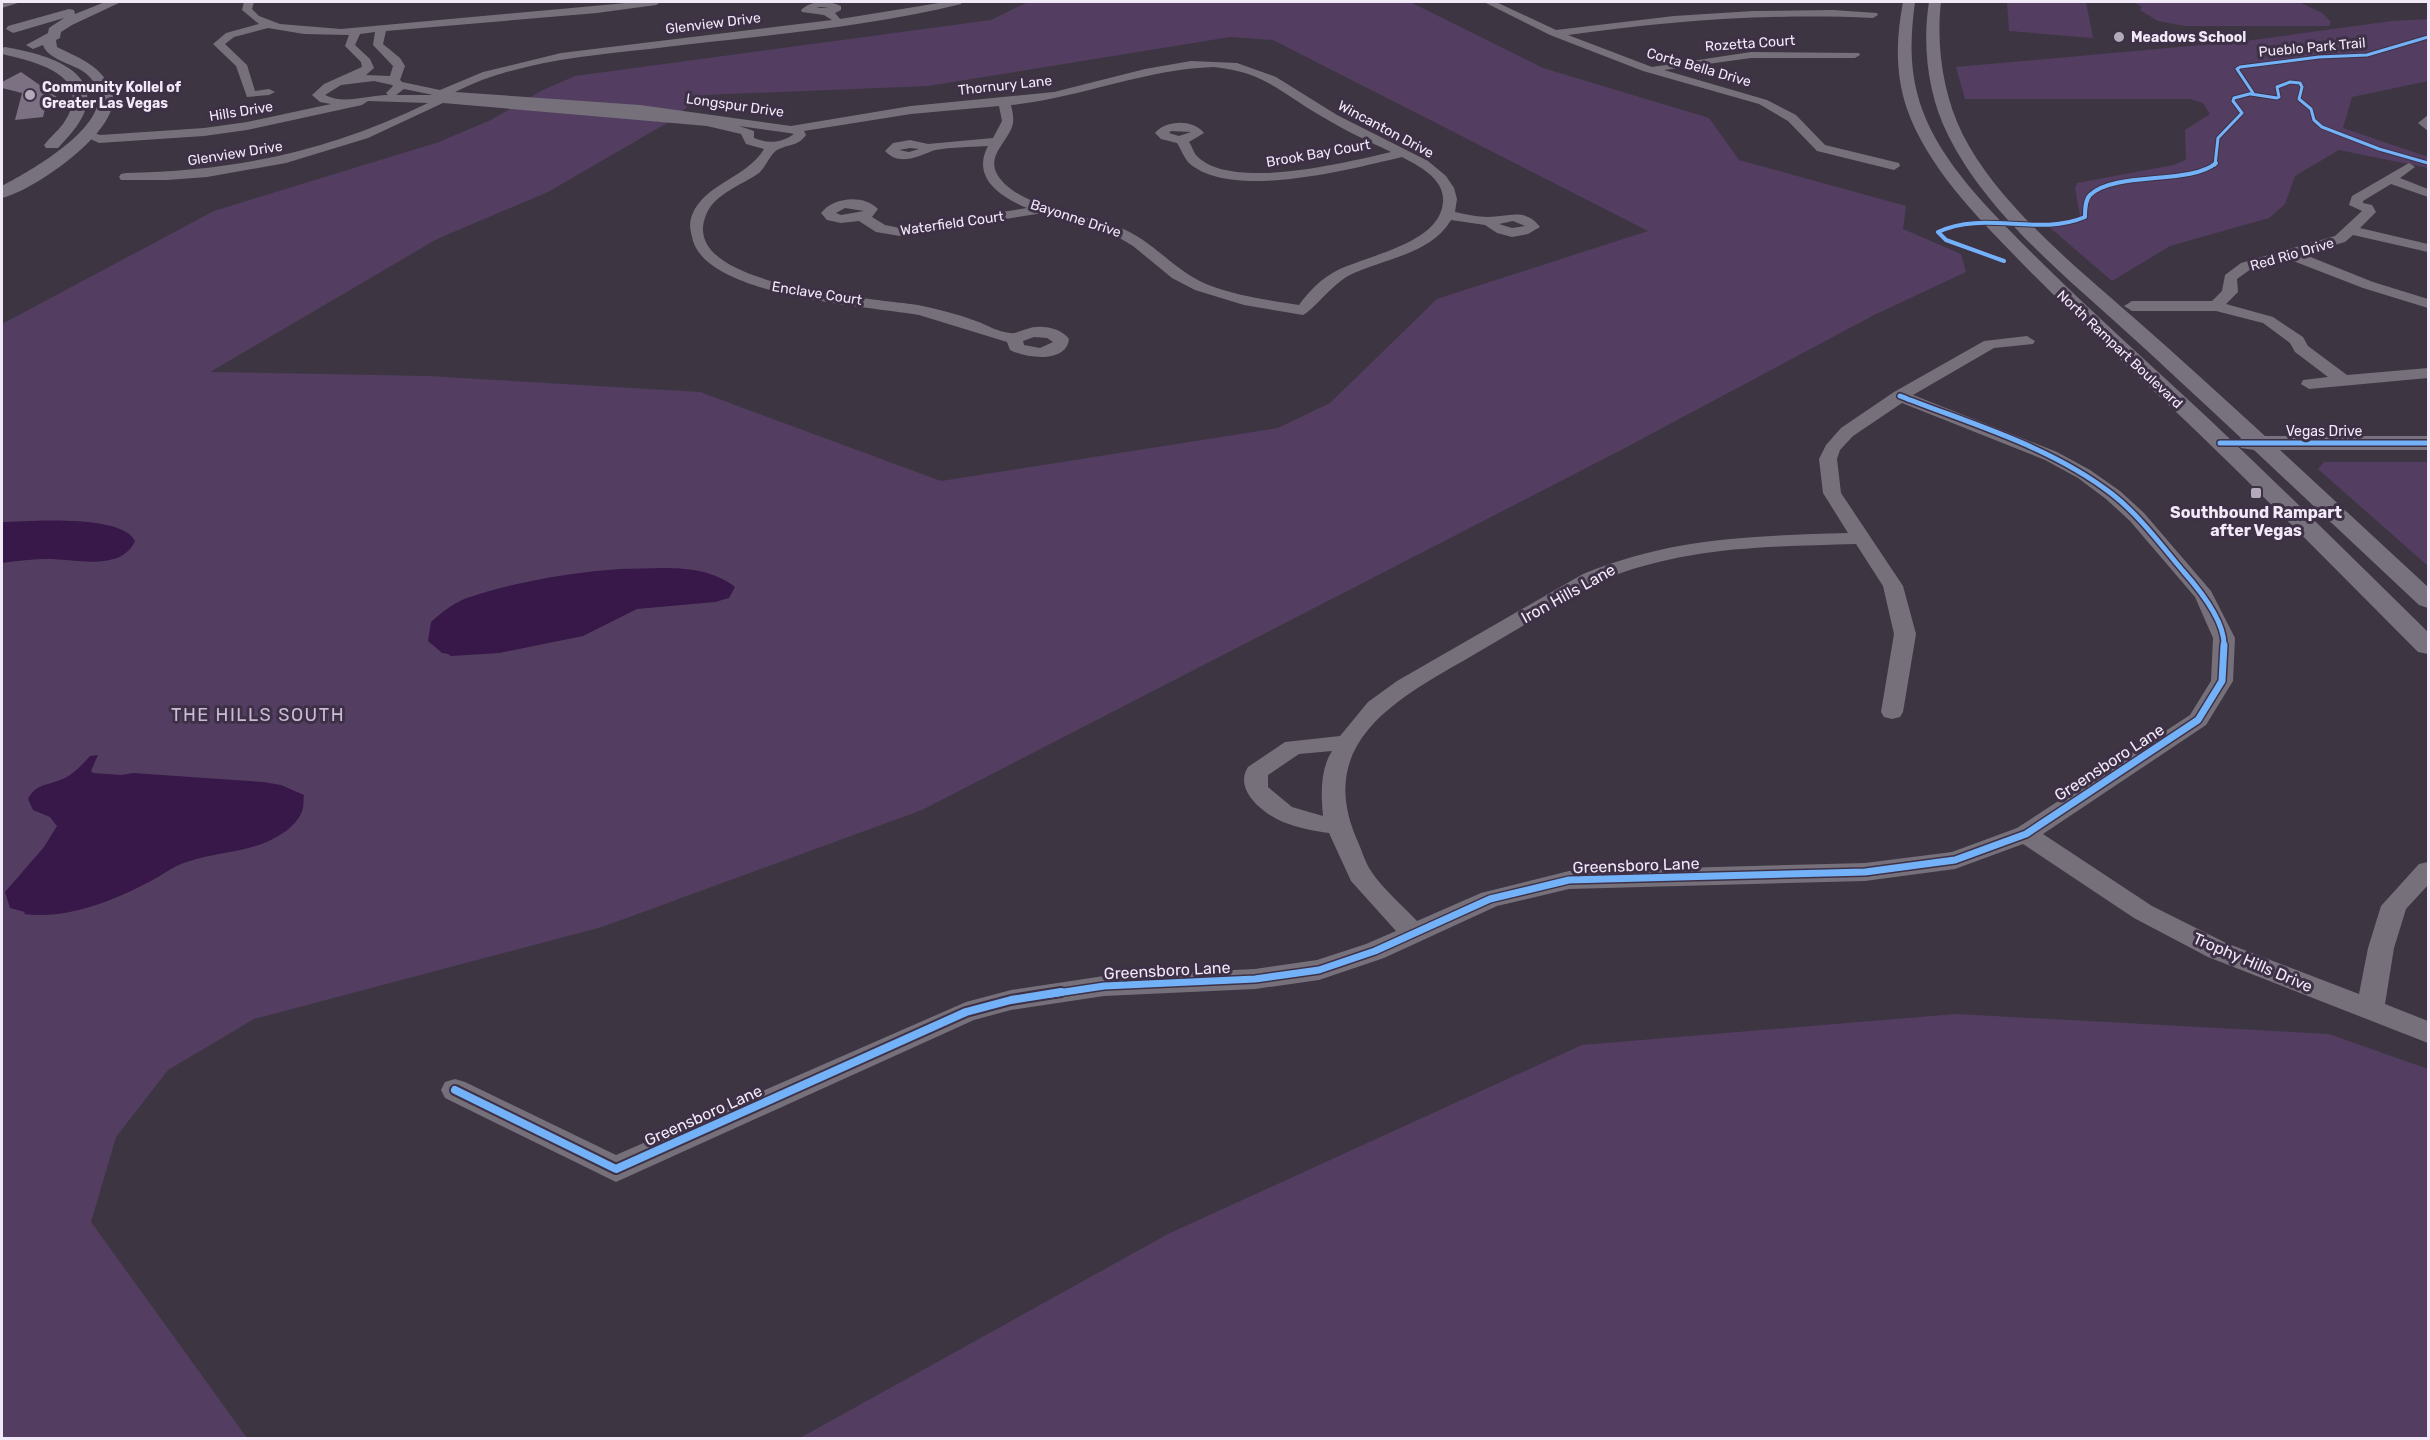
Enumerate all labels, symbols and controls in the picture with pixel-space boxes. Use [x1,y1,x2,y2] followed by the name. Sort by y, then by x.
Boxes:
[664,9,762,38] street label: Glenview Drive
[2131,29,2246,46] place label: Meadows School
[2112,30,2126,44] marker: Meadows School
[1704,32,1796,55] street label: Rozetta Court
[2258,34,2366,61] street label: Pueblo Park Trail
[1645,44,1753,91] street label: Corta Bella Drive
[957,72,1053,99] street label: Thornury Lane
[42,79,182,112] place label: Community Kollel of Greater Las Vegas
[23,88,37,102] marker: Community Kollel of Greater Las Vegas
[685,90,785,121] street label: Longspur Drive
[1335,97,1437,162] street label: Wincanton Drive
[208,98,274,125] street label: Hills Drive
[1265,136,1372,171] street label: Brook Bay Court
[186,138,284,169] street label: Glenview Drive
[1028,196,1123,241] street label: Bayonne Drive
[899,208,1005,239] street label: Waterfield Court
[2248,234,2336,275] street label: Red Rio Drive
[771,278,864,309] street label: Enclave Court
[2053,287,2186,412] street label: North Rampart Boulevard
[2286,423,2362,440] street label: Vegas Drive
[2249,486,2263,500] marker: Southbound Rampart after Vegas
[2170,503,2342,540] place label: Southbound Rampart after Vegas
[1518,560,1619,627] street label: Iron Hills Lane
[171,704,345,726] district label: THE HILLS SOUTH
[2051,720,2168,805] street label: Greensboro Lane
[1572,854,1700,877] street label: Greensboro Lane
[2190,929,2315,996] street label: Trophy Hills Drive
[1103,958,1231,983] street label: Greensboro Lane
[641,1081,765,1150] street label: Greensboro Lane

